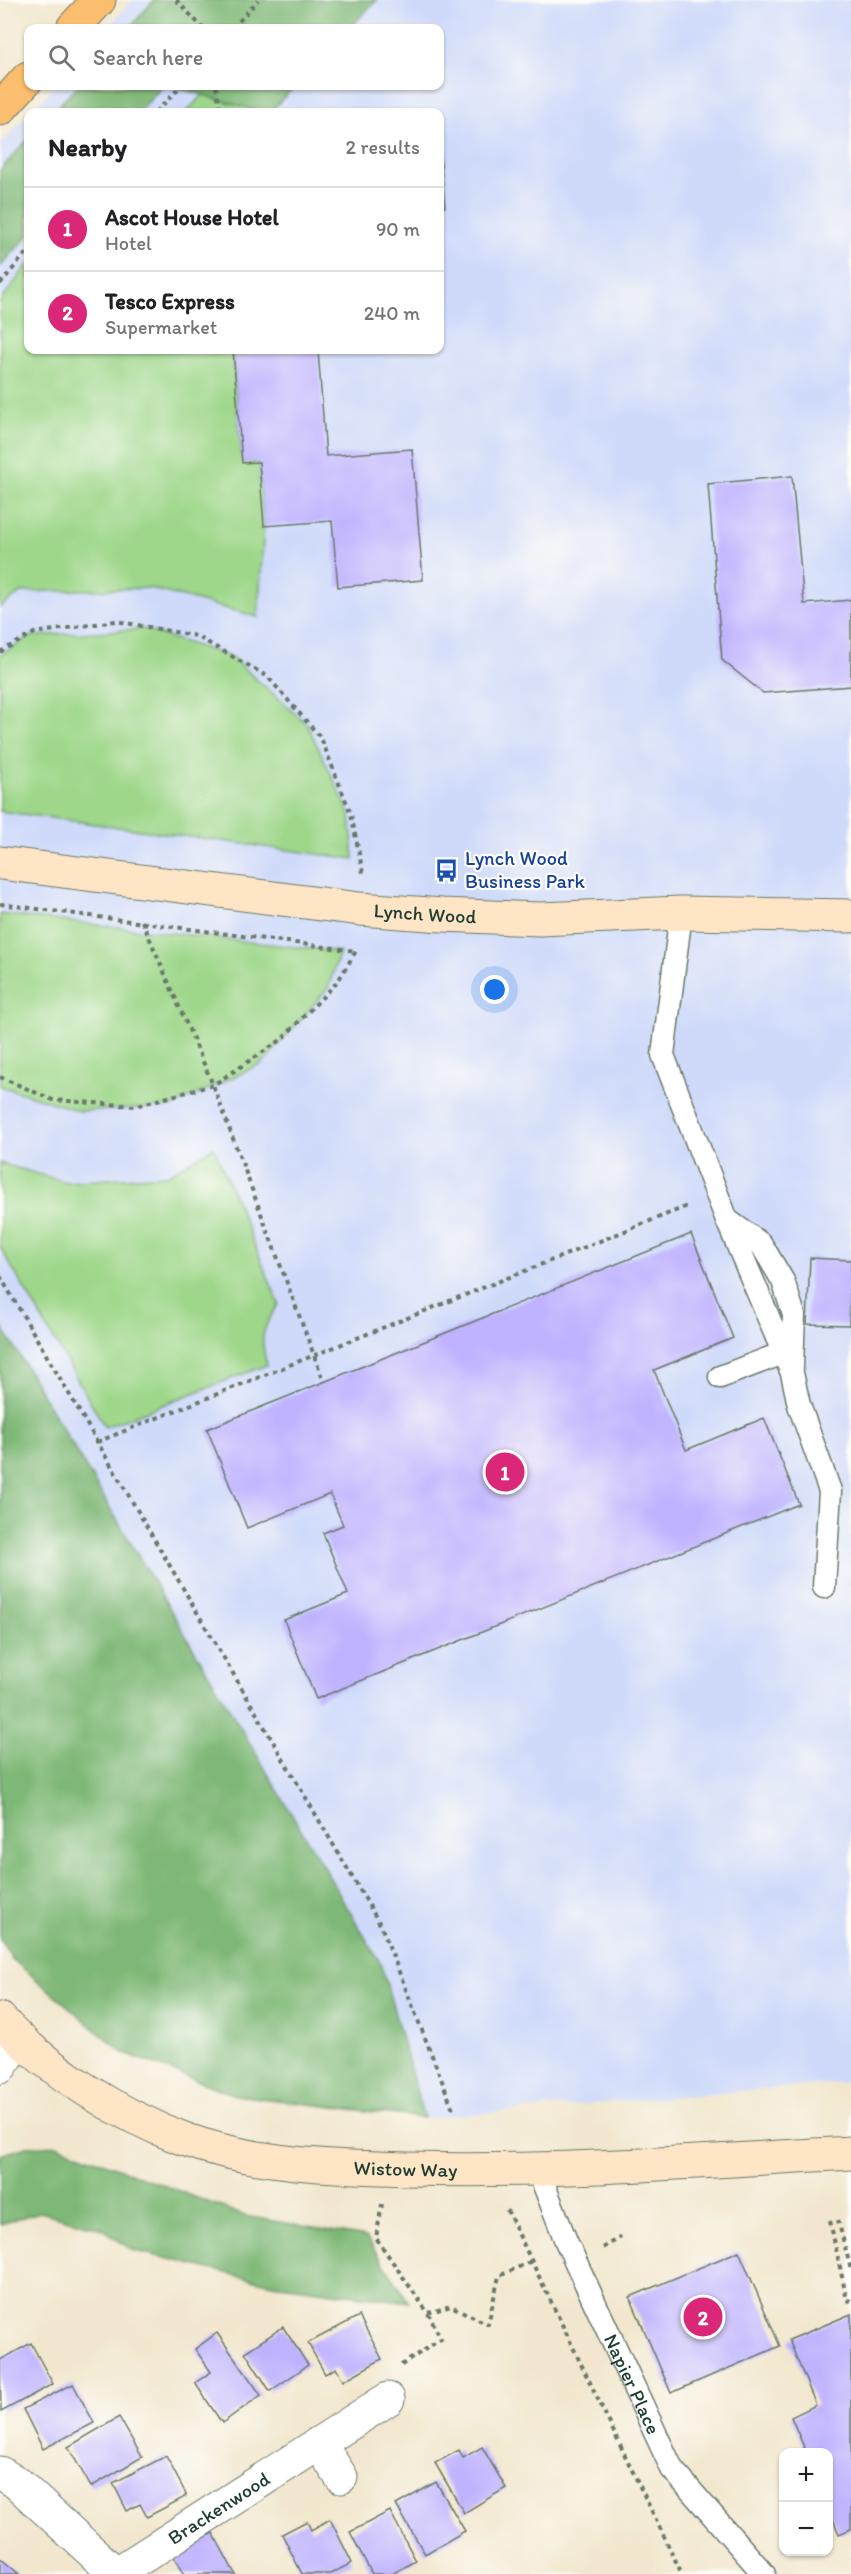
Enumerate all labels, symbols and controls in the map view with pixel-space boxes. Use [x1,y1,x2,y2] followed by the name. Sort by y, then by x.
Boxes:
[24,24,444,90] search box
[45,41,78,74] icon: search
[93,44,203,71] text: Search here
[48,131,127,163] text: Nearby
[346,135,420,159] text: 2 results
[105,204,279,231] text: Ascot House Hotel
[63,217,72,241] text: 1
[376,217,420,241] text: 90 m
[105,231,152,255] text: Hotel
[105,288,235,315] text: Tesco Express
[62,301,73,325] text: 2
[364,301,420,325] text: 240 m
[105,315,217,339] text: Supermarket
[465,846,585,893] place label: Lynch Wood Business Park
[434,857,460,883] bus stop icon: Lynch Wood Business Park
[373,898,477,928] street label: Lynch Wood
[480,975,509,1004] your location
[486,1450,524,1494] pin: 1
[353,2155,458,2182] street label: Wistow Way
[684,2294,722,2340] pin: 2
[599,2330,666,2438] street label: Napier Place
[779,2448,833,2556] map controls
[779,2448,833,2502] button: +
[163,2466,274,2550] street label: Brackenwood
[779,2502,833,2556] button: −

